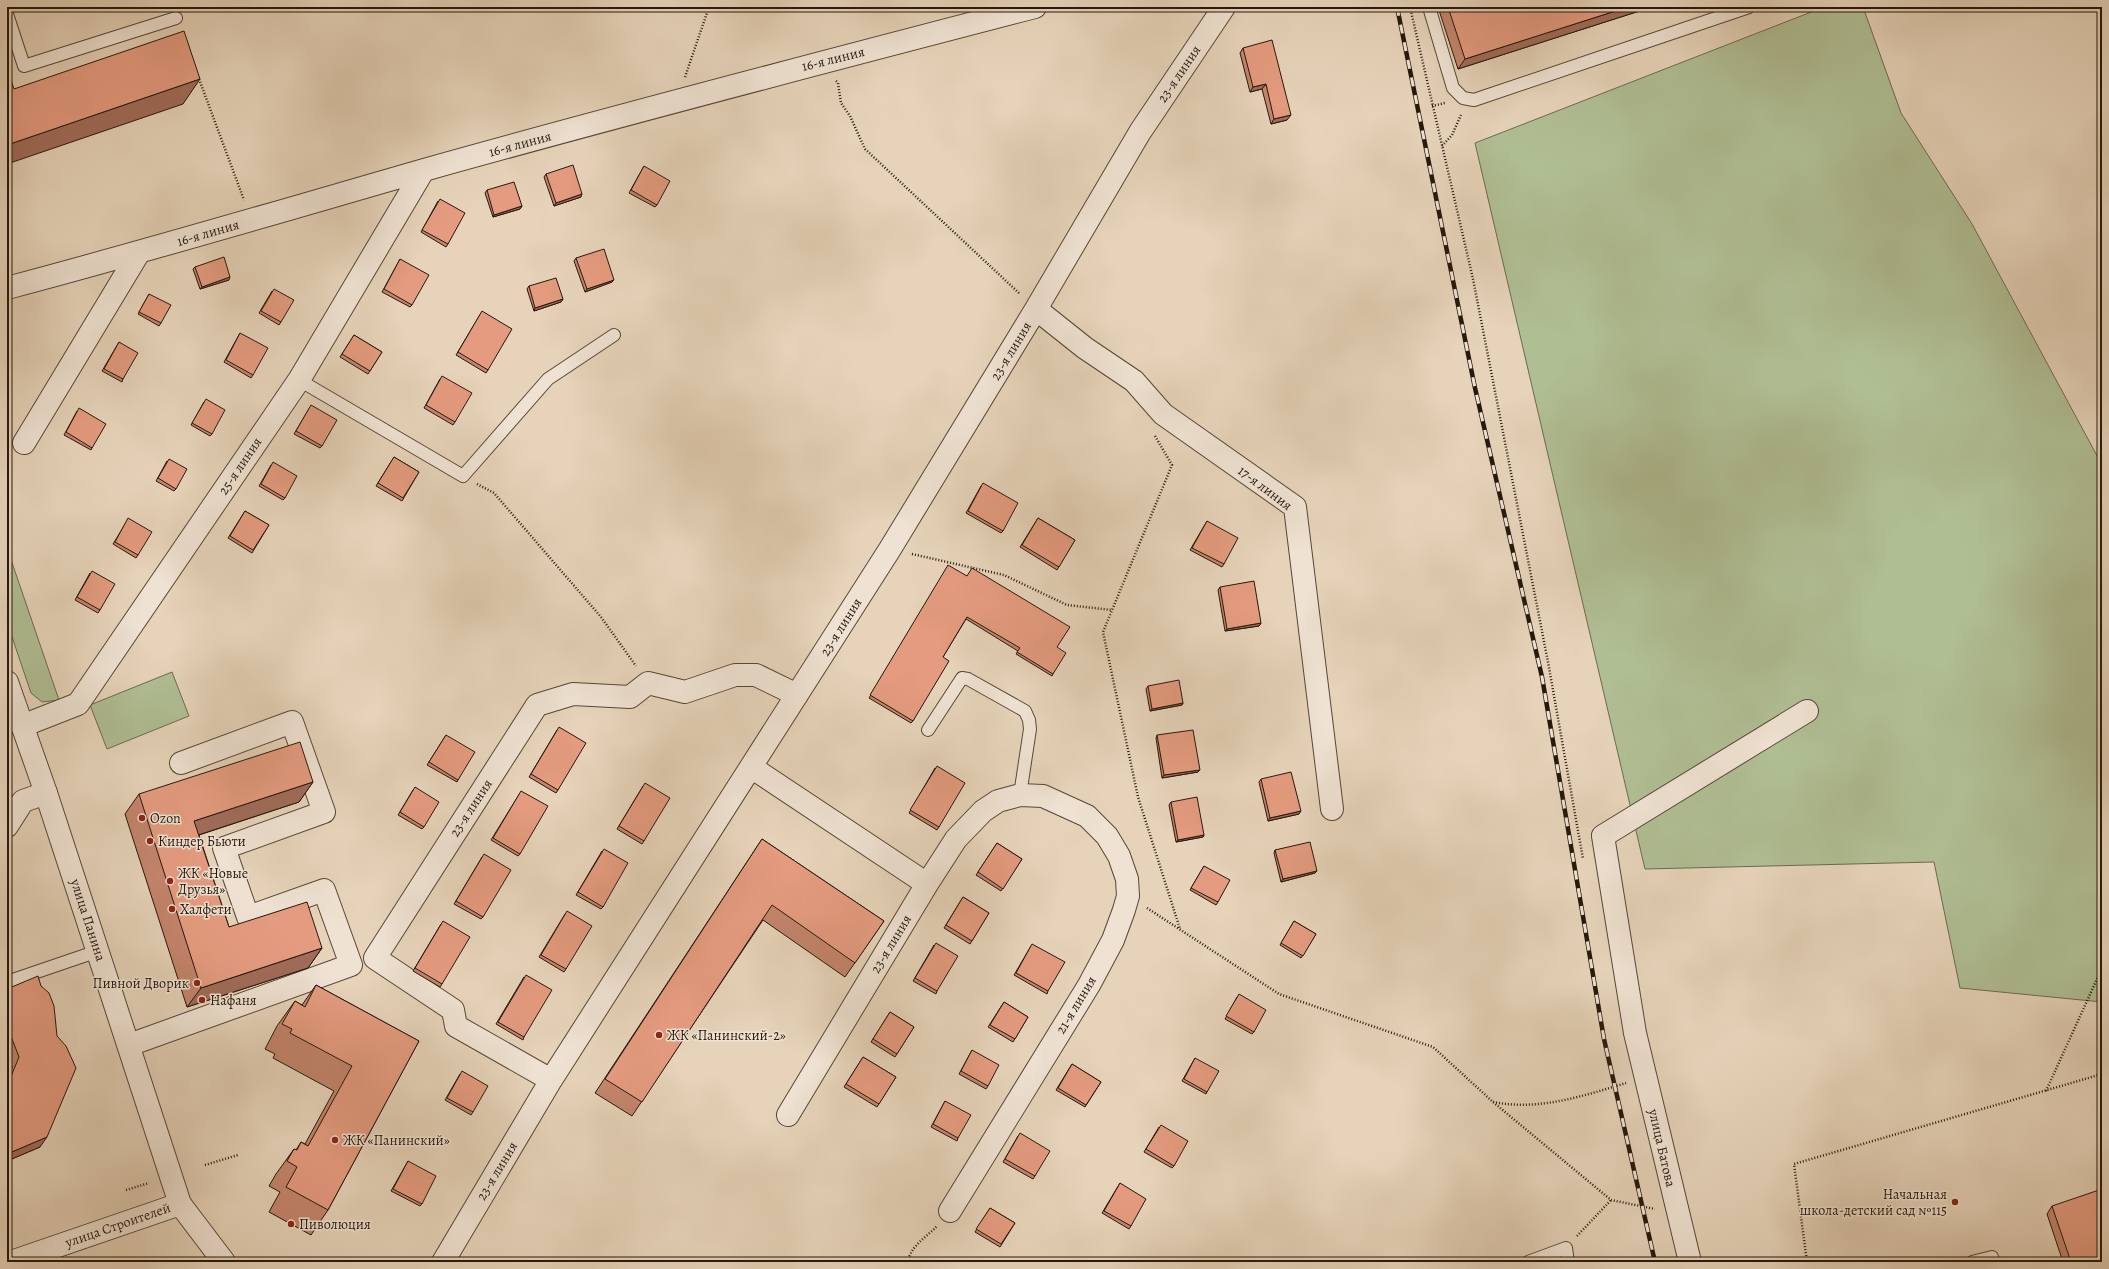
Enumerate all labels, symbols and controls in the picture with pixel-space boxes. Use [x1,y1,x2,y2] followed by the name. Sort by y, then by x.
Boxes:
[1153,41,1205,106] street label: 23-я линия
[800,42,867,76] street label: 16-я линия
[487,126,554,161] street label: 16-я линия
[175,215,242,251] street label: 16-я линия
[986,318,1036,384] street label: 23-я линия
[214,433,266,498] street label: 25-я линия
[1234,461,1296,515] street label: 17-я линия
[816,594,866,660] street label: 23-я линия
[445,775,497,841] street label: 23-я линия
[150,809,181,828] place label: Ozon
[137,813,147,823] marker: Ozon
[158,832,246,851] place label: Киндер Бьюти
[145,836,155,846] marker: Киндер Бьюти
[178,864,248,899] place label: ЖК «Новые Друзья»
[65,875,110,964] street label: улица Панина
[165,876,175,886] marker: ЖК «Новые Друзья»
[180,900,232,919] place label: Халфети
[167,904,177,914] marker: Халфети
[866,911,916,977] street label: 23-я линия
[1051,972,1101,1037] street label: 21-я линия
[93,974,189,993] place label: Пивной Дворик
[192,978,202,988] marker: Пивной Дворик
[210,991,257,1010] place label: Нафаня
[197,995,207,1005] marker: Нафаня
[667,1026,786,1045] place label: ЖК «Панинский-2»
[654,1030,664,1040] marker: ЖК «Панинский-2»
[1644,1106,1680,1190] street label: улица Батова
[343,1131,450,1150] place label: ЖК «Панинский»
[330,1135,340,1145] marker: ЖК «Панинский»
[472,1138,522,1204] street label: 23-я линия
[1800,1185,1947,1220] place label: Начальная школа-детский сад №115
[1950,1197,1960,1207] marker: Начальная школа-детский сад №115
[62,1198,173,1252] street label: улица Строителей
[299,1215,371,1234] place label: Пиволюция
[286,1219,296,1229] marker: Пиволюция

